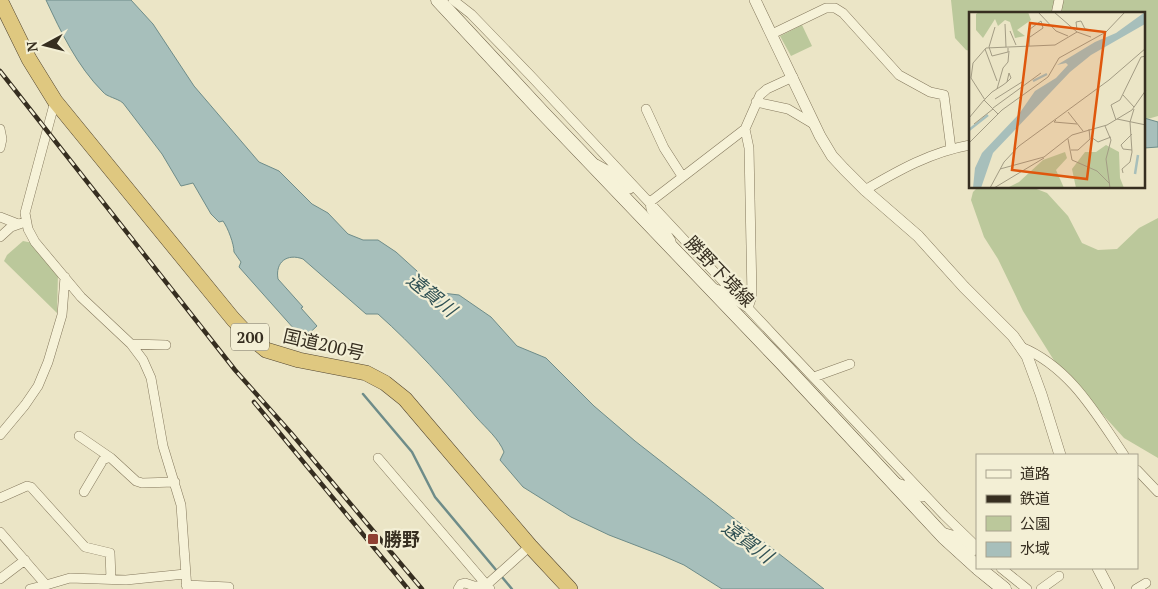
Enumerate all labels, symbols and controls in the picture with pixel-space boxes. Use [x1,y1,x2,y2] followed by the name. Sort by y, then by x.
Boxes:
[969,12,1146,189] inset map
[20,20,70,70] north arrow
[21,40,42,53] text: N
[680,230,760,312] street label: 勝野下境線
[402,266,464,323] water label: 遠賀川
[281,323,367,365] street label: 国道200号
[231,324,269,351] road number: 200
[976,454,1138,569] legend
[1020,463,1050,483] text: 道路
[1020,488,1050,508] text: 鉄道
[1020,513,1050,533] text: 公園
[718,514,780,569] water label: 遠賀川
[384,527,420,551] place label: 勝野
[366,532,380,546] marker: 勝野
[1020,538,1050,558] text: 水域

